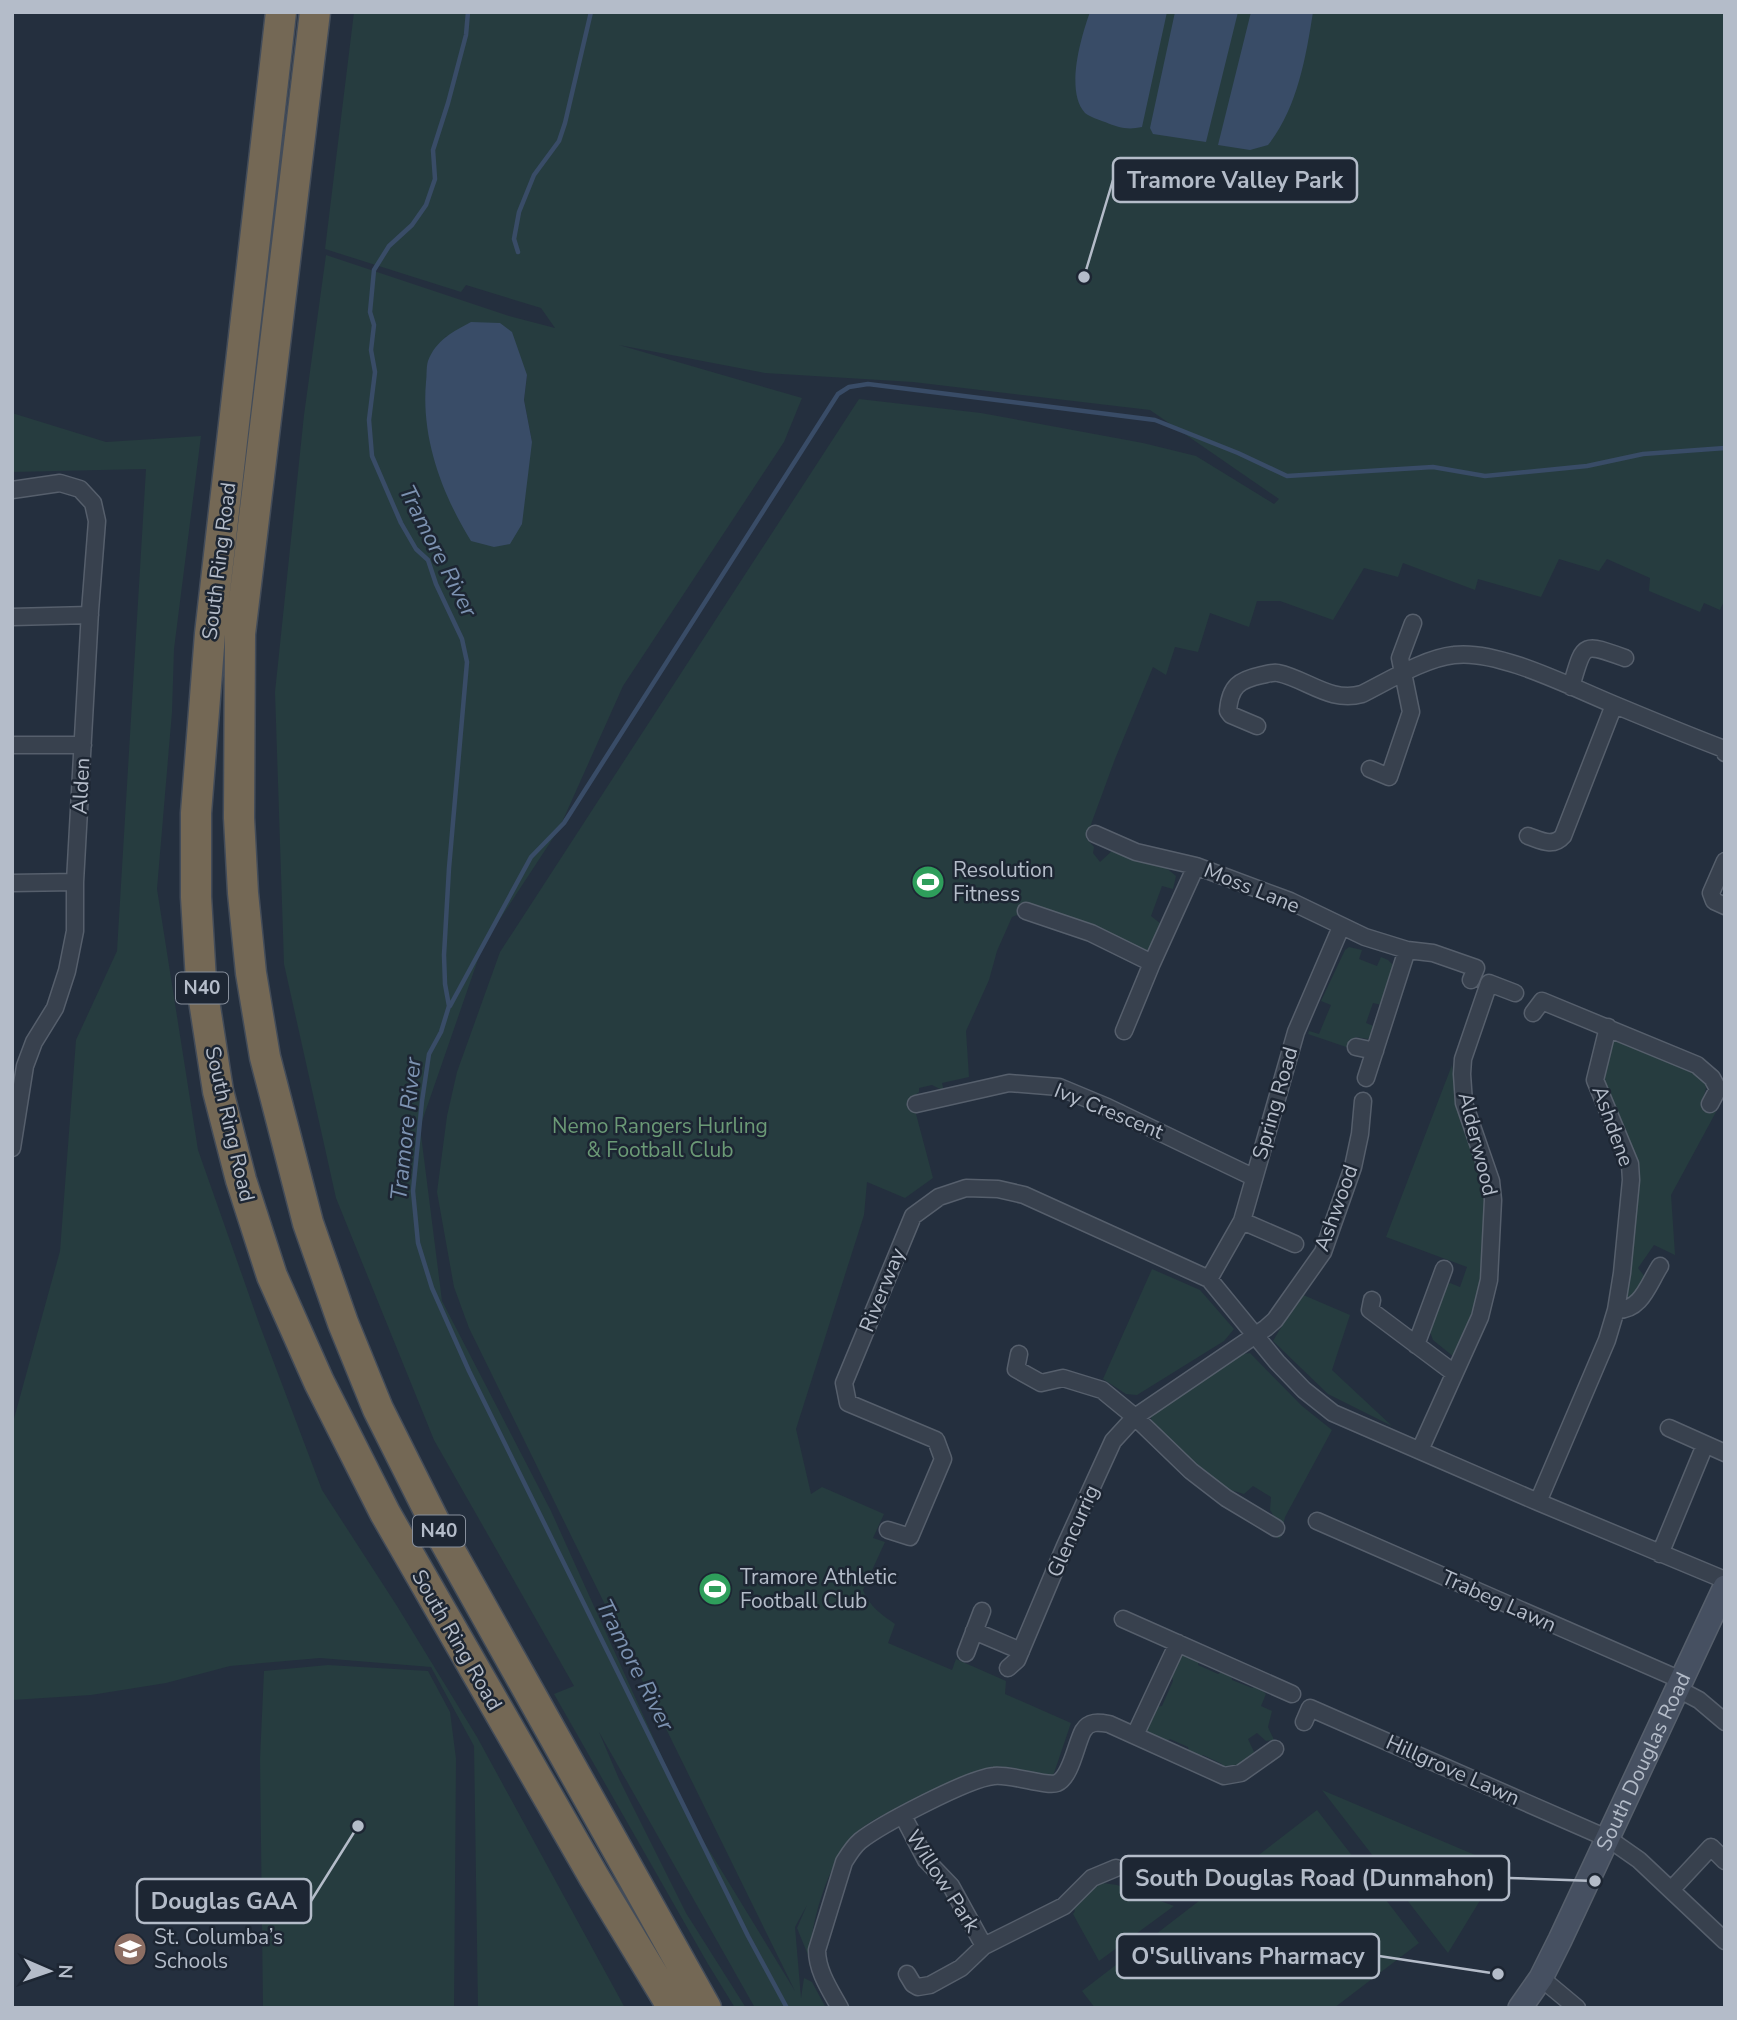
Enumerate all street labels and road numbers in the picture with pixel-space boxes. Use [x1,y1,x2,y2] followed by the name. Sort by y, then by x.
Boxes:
[195,481,243,641] street label: South Ring Road
[66,757,96,815] street label: Alden
[1200,856,1304,920] street label: Moss Lane
[176,972,228,1004] road number: N40
[1246,1043,1304,1163] street label: Spring Road
[199,1044,261,1204] street label: South Ring Road
[1050,1076,1168,1146] street label: Ivy Crescent
[1586,1082,1640,1170] street label: Ashdene
[1452,1089,1504,1199] street label: Alderwood
[1307,1161,1365,1255] street label: Ashwood
[853,1244,912,1336] street label: Riverway
[1040,1480,1106,1582] street label: Glencurrig
[413,1516,465,1546] road number: N40
[1437,1563,1561,1639] street label: Trabeg Lawn
[405,1564,509,1716] street label: South Ring Road
[1590,1668,1697,1856] street label: South Douglas Road
[1382,1728,1524,1812] street label: Hillgrove Lawn
[899,1824,987,1938] street label: Willow Park

